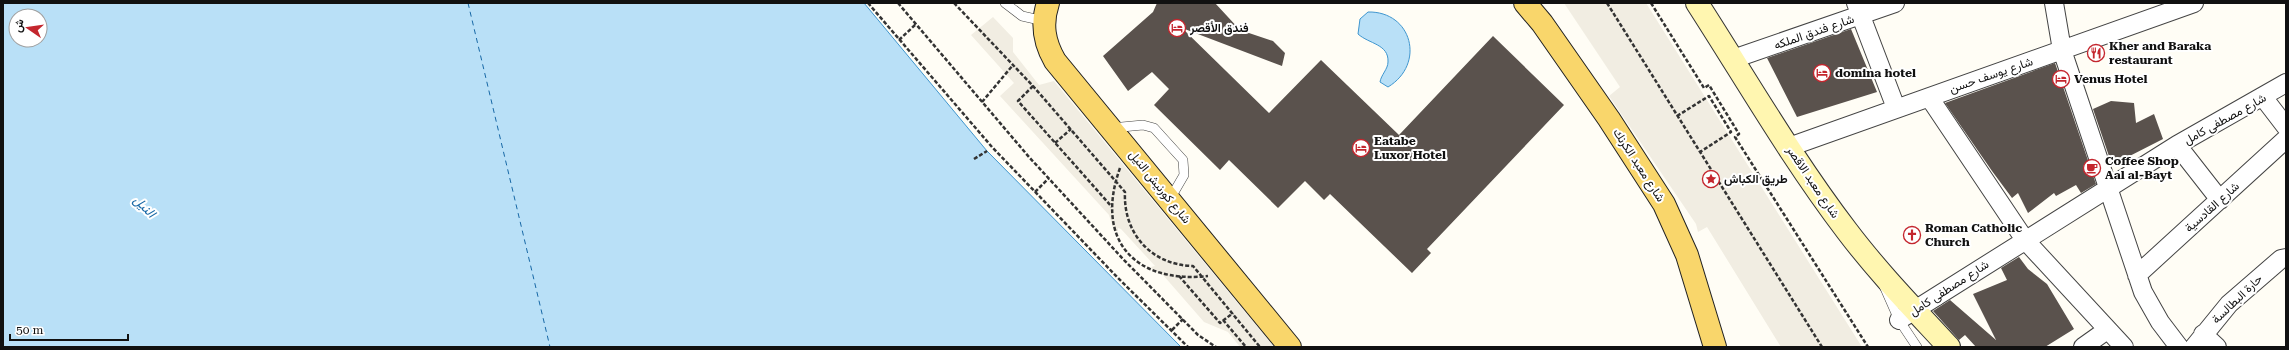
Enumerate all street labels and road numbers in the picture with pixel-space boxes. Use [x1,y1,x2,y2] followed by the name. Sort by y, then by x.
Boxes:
[1772,12,1857,54] street label: شارع فندق الملكه
[1947,54,2035,98] street label: شارع يوسف حسن
[2182,91,2269,149] street label: شارع مصطفى كامل
[1608,126,1668,205] street label: شارع معبد الكرنك
[1781,142,1842,222] street label: شارع معبد الاقصر
[1125,148,1194,228] street label: شارع كورنيش النيل
[2182,179,2243,237] street label: شارع القادسية
[1907,257,1992,321] street label: شارع مصطفى كامل
[2209,272,2266,327] street label: حارة البطالسة

